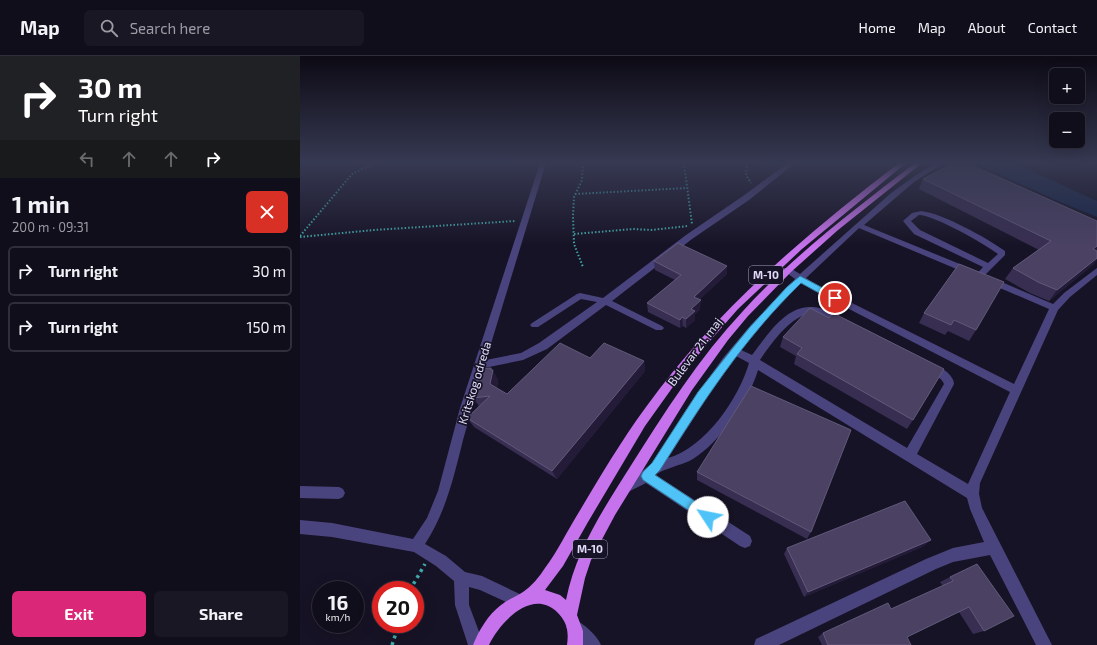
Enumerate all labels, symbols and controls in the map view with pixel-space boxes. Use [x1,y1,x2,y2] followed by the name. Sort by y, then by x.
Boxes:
[84,10,364,46] search box
[20,16,60,39] text: Map
[98,17,120,39] icon: search
[130,19,210,37] text: Search here
[859,19,896,36] text: Home
[918,19,946,36] text: Map
[968,19,1006,36] text: About
[1028,19,1077,36] text: Contact
[1049,68,1085,148] map controls
[1049,68,1085,104] button: +
[78,70,142,104] text: 30 m
[12,72,64,124] icon: right
[78,104,158,126] text: Turn right
[1049,112,1085,148] button: −
[76,148,98,170] icon: left
[118,148,140,170] icon: ahead
[160,148,182,170] icon: ahead
[202,148,224,170] icon: right
[12,189,70,218] text: 1 min
[246,191,288,233] button: close
[12,219,89,235] text: 200 m · 09:31
[14,260,36,282] icon: right
[48,262,118,280] text: Turn right
[252,262,286,280] text: 30 m
[749,266,783,284] road number: M-10
[818,281,852,315] pin
[824,287,846,309] icon: arrive
[664,315,725,389] street label: Bulevar 21. maj
[14,316,36,338] icon: right
[48,318,118,336] text: Turn right
[246,318,286,336] text: 150 m
[455,340,493,426] street label: Kritskog odreda
[687,496,729,538] position arrow
[573,540,607,558] road number: M-10
[372,581,424,633] speed limit sign: 20
[328,590,348,614] text: 16
[12,591,146,637] button: Exit
[154,591,288,637] button: Share
[326,611,350,623] text: km/h

